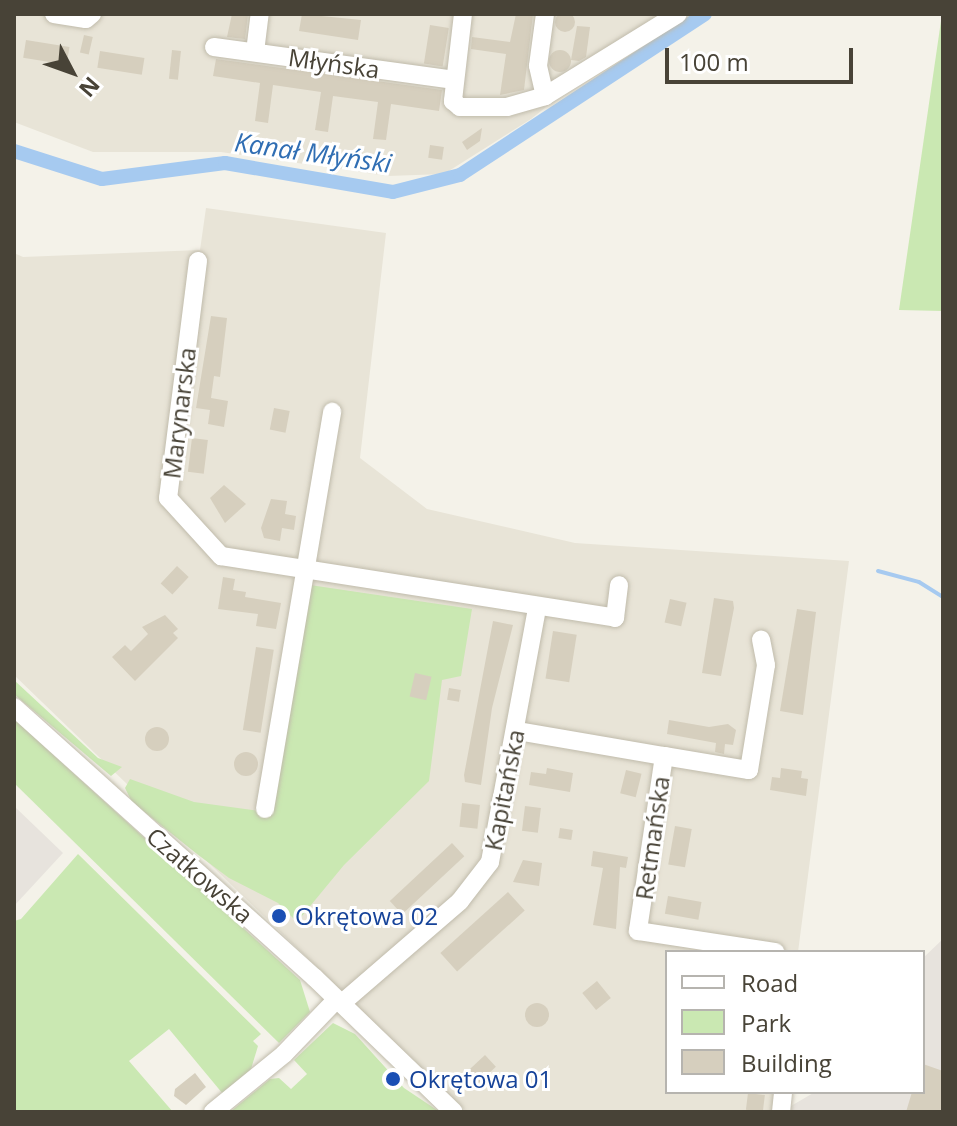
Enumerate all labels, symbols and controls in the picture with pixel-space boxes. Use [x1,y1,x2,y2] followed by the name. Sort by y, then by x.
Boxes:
[32,32,112,112] north arrow
[669,32,857,82] scale bar
[287,42,381,84] street label: Młyńska
[679,45,749,78] text: 100 m
[73,71,107,104] text: N
[233,127,393,179] water label: Kanał Młyński
[157,346,201,480] street label: Marynarska
[478,727,530,853] street label: Kapitańska
[629,774,675,902] street label: Retmańska
[141,821,259,929] street label: Czatkowska
[295,902,438,930] place label: Okrętowa 02
[270,907,288,925] marker: Okrętowa 02
[665,950,925,1094] legend
[741,966,798,999] text: Road
[741,1006,791,1039] text: Park
[741,1046,832,1079] text: Building
[409,1065,552,1093] place label: Okrętowa 01
[384,1070,402,1088] marker: Okrętowa 01

